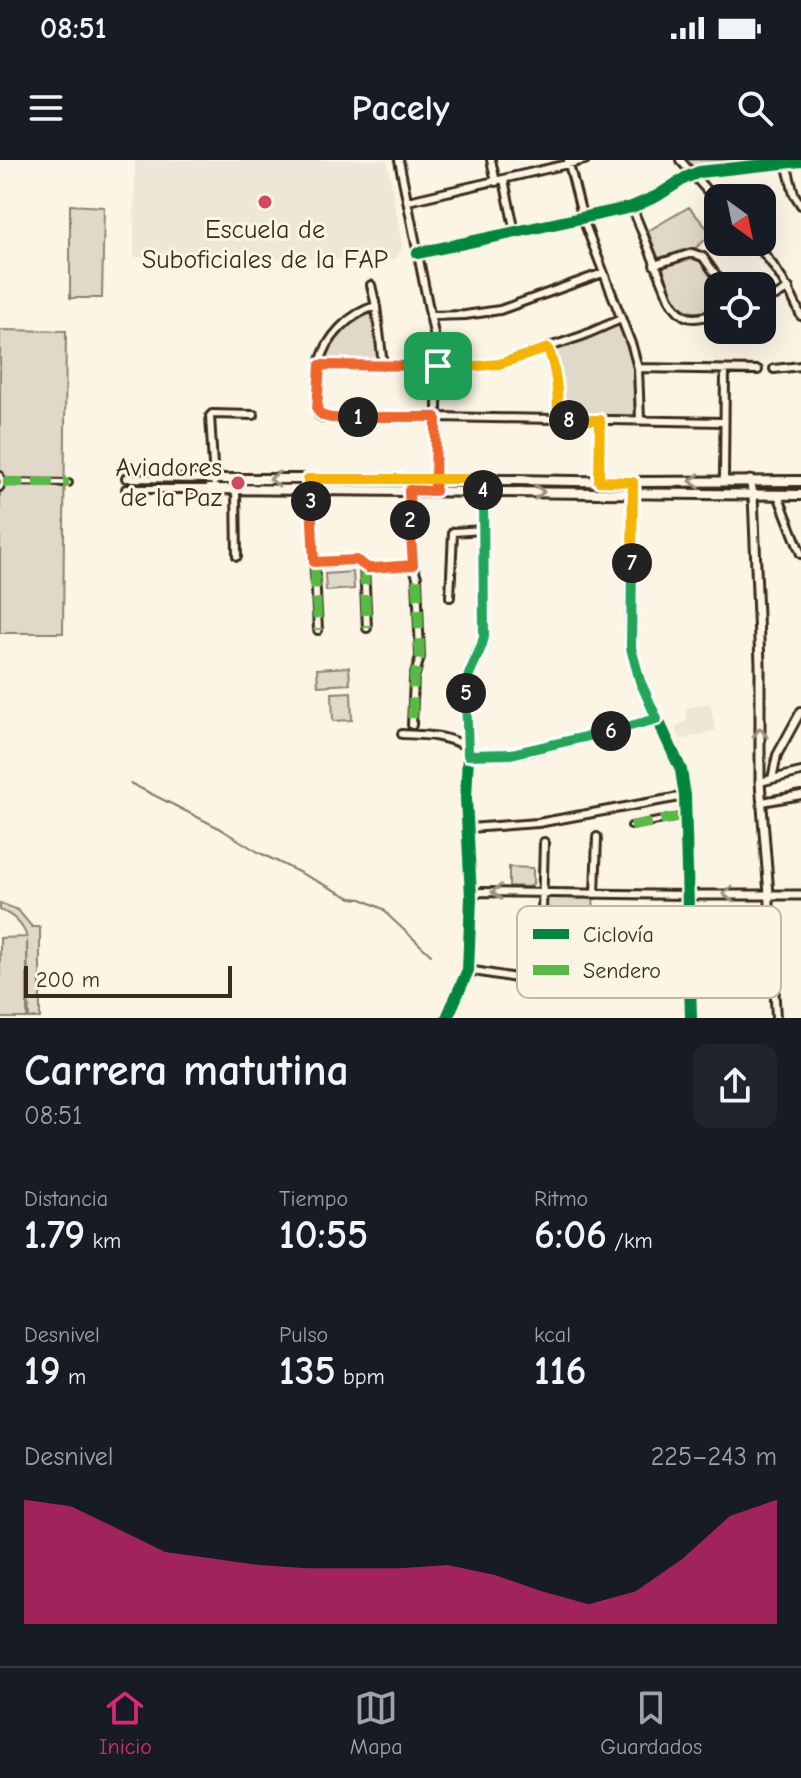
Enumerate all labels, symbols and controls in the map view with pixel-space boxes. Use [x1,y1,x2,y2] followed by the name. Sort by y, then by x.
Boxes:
[40,11,106,46] text: 08:51
[24,86,68,130] icon: menu
[733,86,777,130] icon: search
[352,88,449,129] text: Pacely
[704,184,776,256] north arrow
[704,184,776,344] map controls
[256,193,274,211] marker: Escuela de Suboficiales de la FAP
[142,215,388,275] place label: Escuela de Suboficiales de la FAP
[704,272,776,344] button: locate
[404,332,472,400] pin
[416,344,460,388] icon: arrive
[338,397,378,437] pin: 1
[549,400,589,440] pin: 8
[354,404,362,430] text: 1
[563,407,575,433] text: 8
[116,453,222,513] place label: Aviadores de la Paz
[268,470,281,488] one-way arrow
[463,470,503,510] pin: 4
[688,472,701,489] one-way arrow
[229,474,247,492] marker: Aviadores de la Paz
[478,477,488,503] text: 4
[291,481,331,521] pin: 3
[533,483,546,501] one-way arrow
[306,488,316,514] text: 3
[390,500,430,540] pin: 2
[405,507,415,533] text: 2
[612,543,652,583] pin: 7
[627,550,637,576] text: 7
[446,673,486,713] pin: 5
[460,680,472,706] text: 5
[591,711,631,751] pin: 6
[605,718,617,744] text: 6
[751,726,769,739] one-way arrow
[490,883,503,901] one-way arrow
[721,885,734,903] one-way arrow
[517,906,781,998] legend
[583,922,654,948] text: Ciclovía
[583,958,661,984] text: Sendero
[24,962,232,998] scale bar
[36,967,100,993] text: 200 m
[693,1044,777,1128] button: share
[24,1045,349,1096] text: Carrera matutina
[24,1101,82,1131] text: 08:51
[24,1186,108,1212] text: Distancia
[279,1186,348,1212] text: Tiempo
[534,1186,588,1212] text: Ritmo
[24,1212,85,1258] text: 1.79
[279,1212,368,1258] text: 10:55
[534,1212,607,1258] text: 6:06
[85,1228,121,1254] text: km
[607,1228,653,1254] text: /km
[24,1322,100,1348] text: Desnivel
[279,1322,328,1348] text: Pulso
[534,1322,571,1348] text: kcal
[24,1348,61,1394] text: 19
[279,1348,336,1394] text: 135
[534,1348,586,1394] text: 116
[61,1364,86,1390] text: m
[336,1364,385,1390] text: bpm
[24,1442,114,1472] text: Desnivel
[651,1442,777,1472] text: 225–243 m
[99,1686,152,1760] tab: Inicio
[350,1686,403,1760] tab: Mapa
[600,1686,702,1760] tab: Guardados

